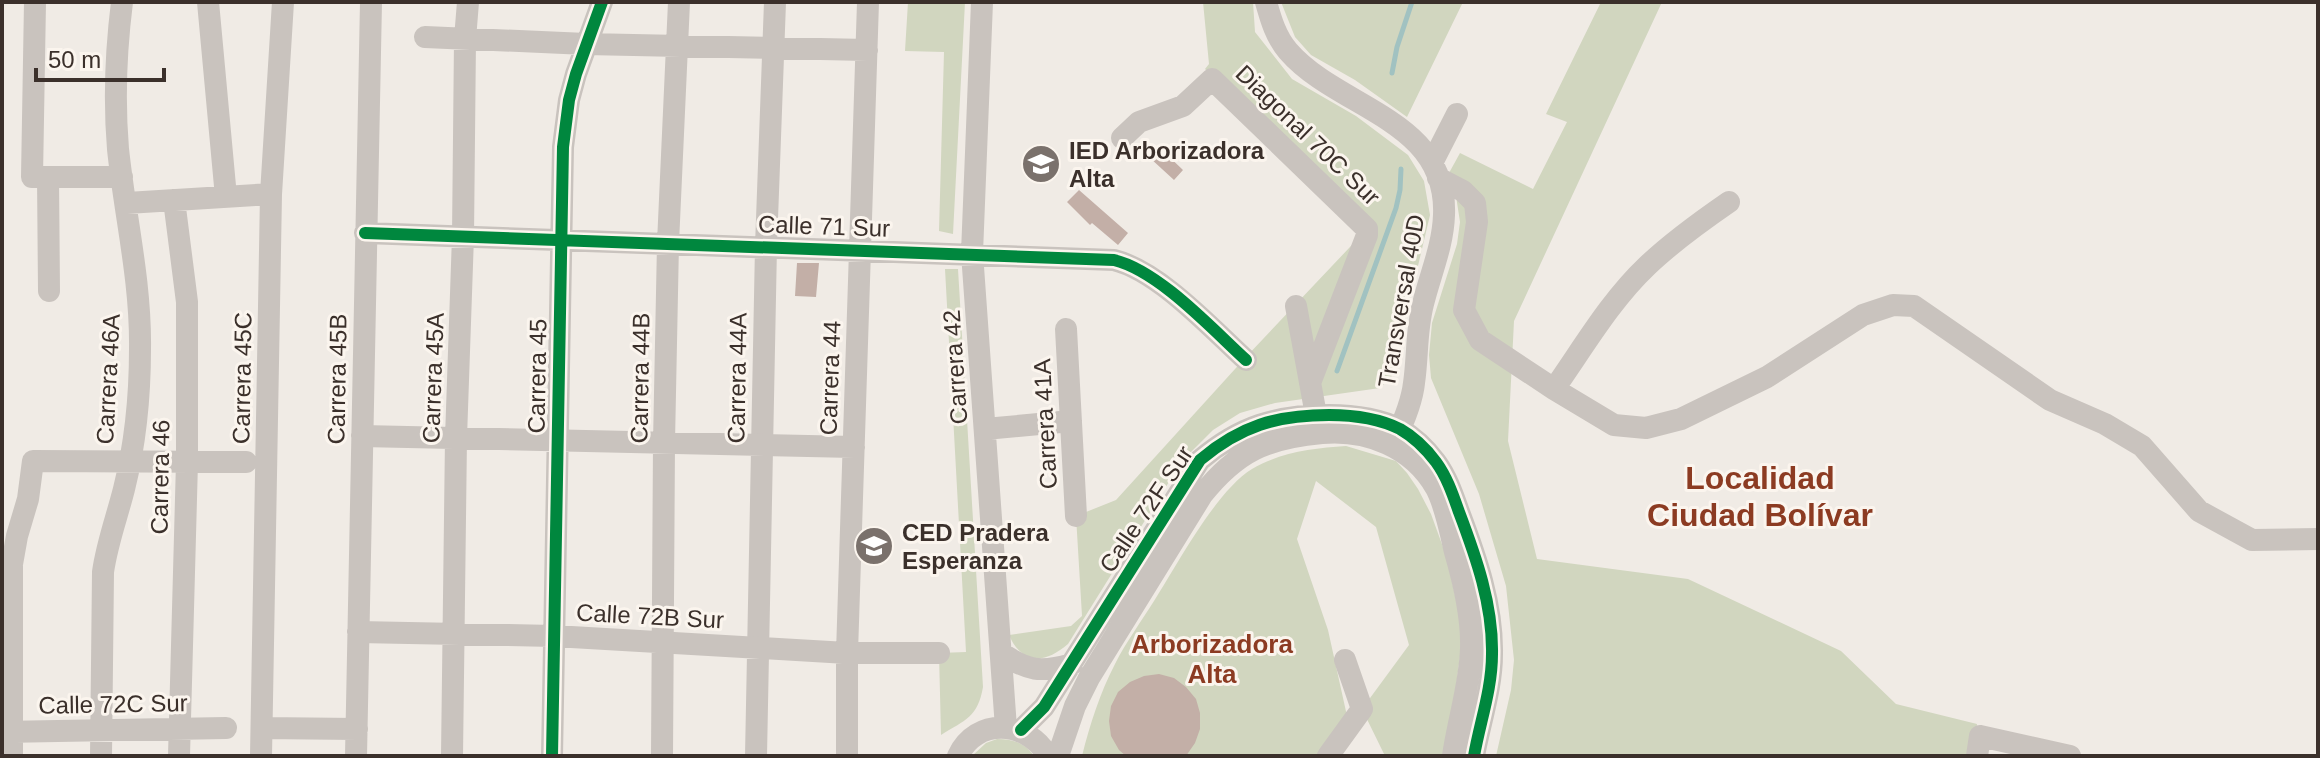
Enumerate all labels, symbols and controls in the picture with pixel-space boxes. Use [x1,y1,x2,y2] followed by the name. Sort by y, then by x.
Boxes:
[36,32,164,82] scale bar
[48,46,101,73] text: 50 m
[1230,59,1386,211] street label: Diagonal 70C Sur
[1069,137,1265,192] place label: IED Arborizadora Alta
[1020,143,1062,185] school or university icon: IED Arborizadora Alta
[758,210,890,242] street label: Calle 71 Sur
[1372,212,1430,390] street label: Transversal 40D
[938,309,972,425] street label: Carrera 42
[227,312,257,444] street label: Carrera 45C
[417,312,449,444] street label: Carrera 45A
[625,312,655,444] street label: Carrera 44B
[722,312,752,444] street label: Carrera 44A
[91,313,125,445] street label: Carrera 46A
[322,313,352,445] street label: Carrera 45B
[523,318,551,434] street label: Carrera 45
[815,320,845,436] street label: Carrera 44
[1028,358,1062,490] street label: Carrera 41A
[146,419,174,535] street label: Carrera 46
[1094,441,1198,577] street label: Calle 72F Sur
[1647,460,1873,533] district label: Localidad Ciudad Bolívar
[902,519,1049,574] place label: CED Pradera Esperanza
[853,525,895,567] school or university icon: CED Pradera Esperanza
[575,599,725,633] street label: Calle 72B Sur
[1131,629,1293,689] district label: Arborizadora Alta
[38,689,188,719] street label: Calle 72C Sur

